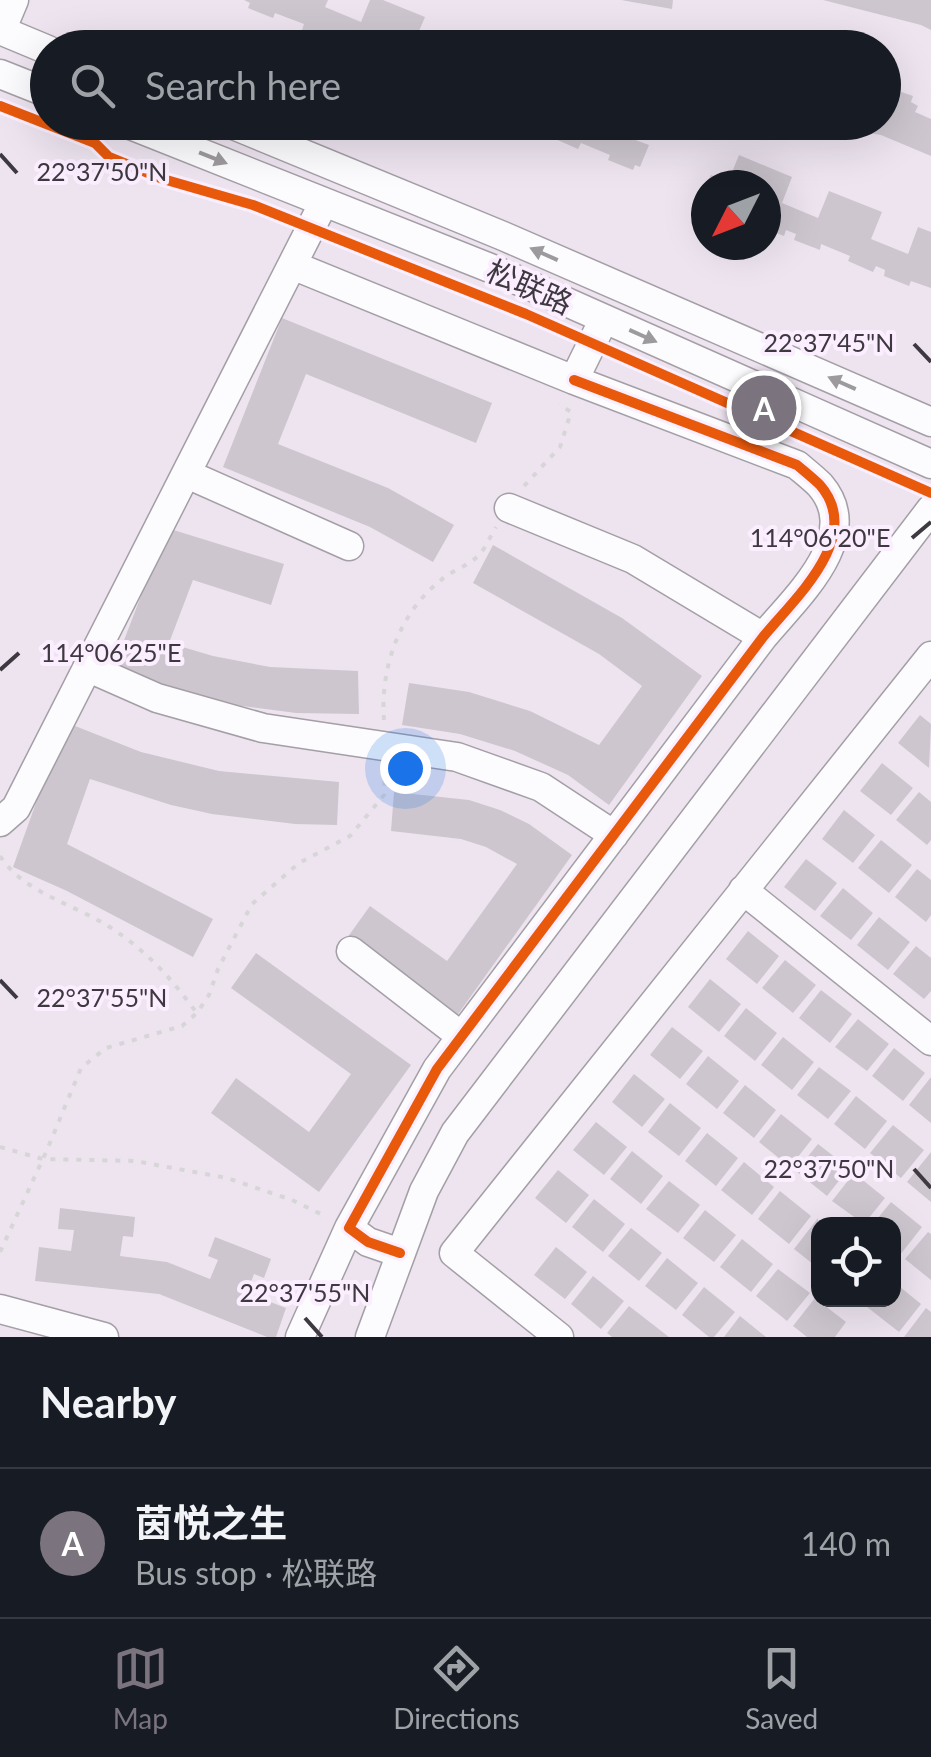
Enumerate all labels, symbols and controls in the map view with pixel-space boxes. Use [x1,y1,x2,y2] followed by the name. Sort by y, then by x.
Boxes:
[30,30,901,140] search box
[65,58,120,113] icon: search
[145,62,341,108] text: Search here
[199,151,229,167] one-way arrow
[37,156,167,186] text: 22°37'50"N
[691,170,781,260] north arrow
[529,245,559,261] one-way arrow
[482,251,578,321] street label: 松联路
[764,327,894,357] text: 22°37'45"N
[628,328,658,344] one-way arrow
[732,370,796,446] pin: A
[827,375,857,391] one-way arrow
[750,522,890,552] text: 114°06'20"E
[41,637,181,667] text: 114°06'25"E
[380,743,431,794] your location
[37,982,167,1012] text: 22°37'55"N
[764,1153,894,1183] text: 22°37'50"N
[811,1217,901,1307] map controls
[811,1217,901,1307] button: locate
[240,1277,370,1307] text: 22°37'55"N
[40,1377,177,1427] text: Nearby
[135,1499,287,1545] text: 茵悦之生
[61,1524,84,1563] text: A
[801,1524,891,1563] text: 140 m
[135,1553,377,1592] text: Bus stop · 松联路
[113,1641,168,1735] tab: Map
[393,1641,520,1735] tab: Directions
[745,1641,818,1735] tab: Saved

